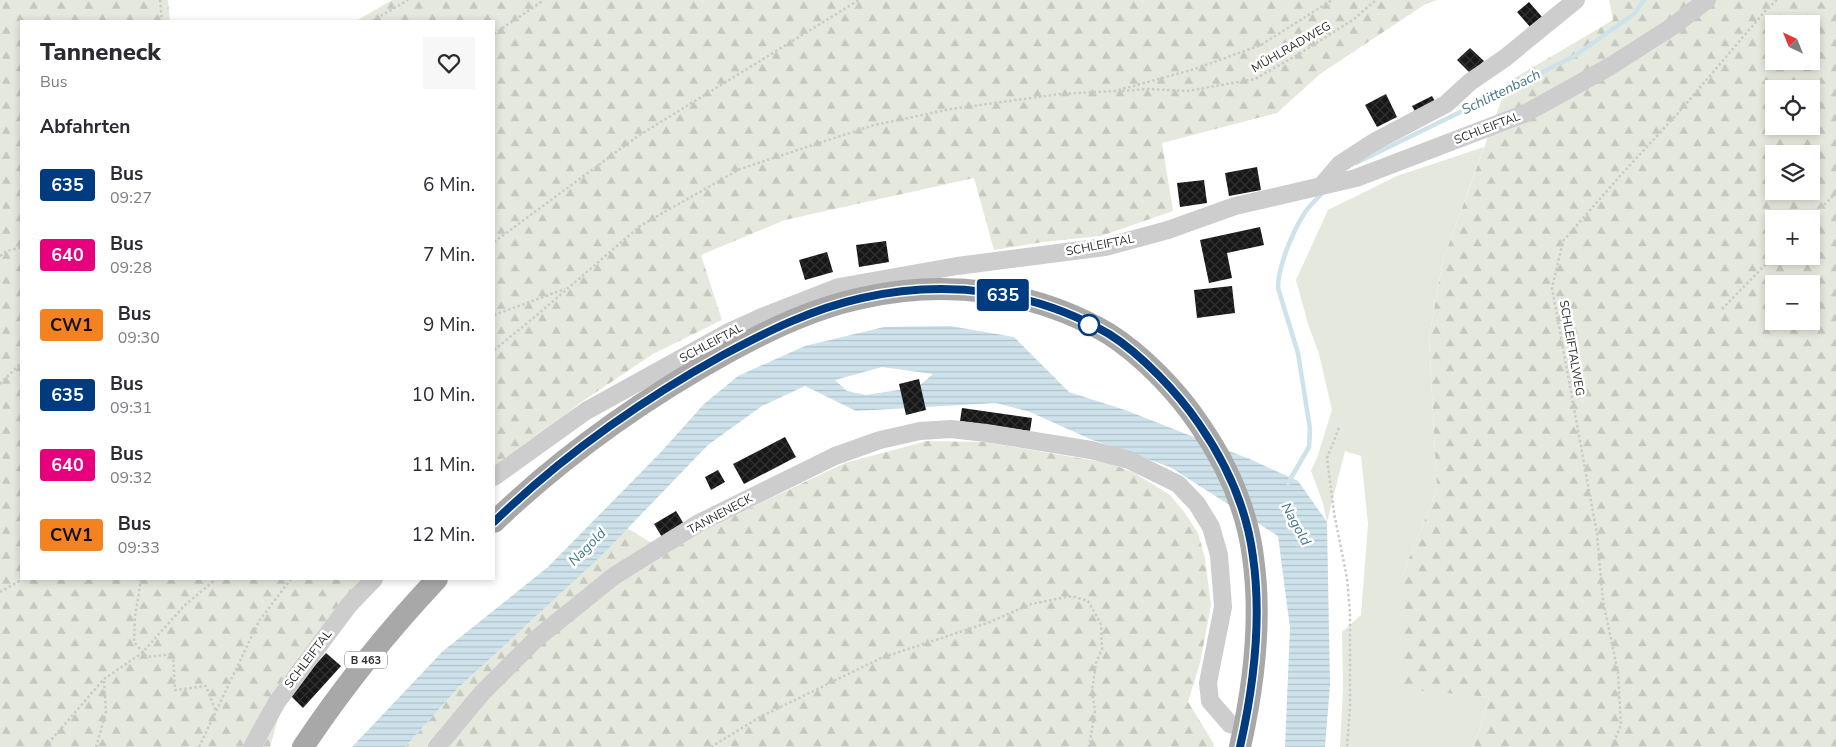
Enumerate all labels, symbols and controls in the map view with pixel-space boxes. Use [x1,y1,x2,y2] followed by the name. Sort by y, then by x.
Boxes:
[1765,15,1820,70] north arrow
[1765,15,1820,330] map controls
[1249,18,1333,76] street label: MÜHLRADWEG
[40,36,161,68] text: Tanneneck
[423,37,475,89] button: heart
[1458,65,1544,119] water label: Schlittenbach
[40,71,68,93] text: Bus
[1765,80,1820,135] button: locate
[1452,108,1523,148] street label: SCHLEIFTAL
[40,114,130,140] text: Abfahrten
[1765,145,1820,200] button: layers
[110,161,143,187] text: Bus
[423,172,475,198] text: 6 Min.
[51,173,84,197] text: 635
[110,187,152,209] text: 09:27
[1765,210,1820,265] button: +
[1064,230,1136,259] street label: SCHLEIFTAL
[110,231,143,257] text: Bus
[423,242,475,268] text: 7 Min.
[51,243,84,267] text: 640
[110,257,152,279] text: 09:28
[1765,275,1820,330] button: −
[974,279,1032,311] line badge: 635
[987,283,1019,307] text: 635
[1556,299,1588,397] street label: SCHLEIFTALWEG
[118,301,151,327] text: Bus
[423,312,475,338] text: 9 Min.
[50,313,93,337] text: CW1
[1078,314,1100,336] unlabelled marker
[677,319,746,366] street label: SCHLEIFTAL
[118,327,160,349] text: 09:30
[110,371,143,397] text: Bus
[412,382,475,408] text: 10 Min.
[51,383,84,407] text: 635
[110,397,152,419] text: 09:31
[110,441,143,467] text: Bus
[412,452,475,478] text: 11 Min.
[51,453,84,477] text: 640
[110,467,152,489] text: 09:32
[685,490,756,538] street label: TANNENECK
[1277,499,1316,549] water label: Nagold
[118,511,151,537] text: Bus
[412,522,475,548] text: 12 Min.
[50,523,93,547] text: CW1
[564,523,611,570] water label: Nagold
[118,537,160,559] text: 09:33
[281,626,336,692] street label: SCHLEIFTAL
[345,652,387,668] road number: B 463

